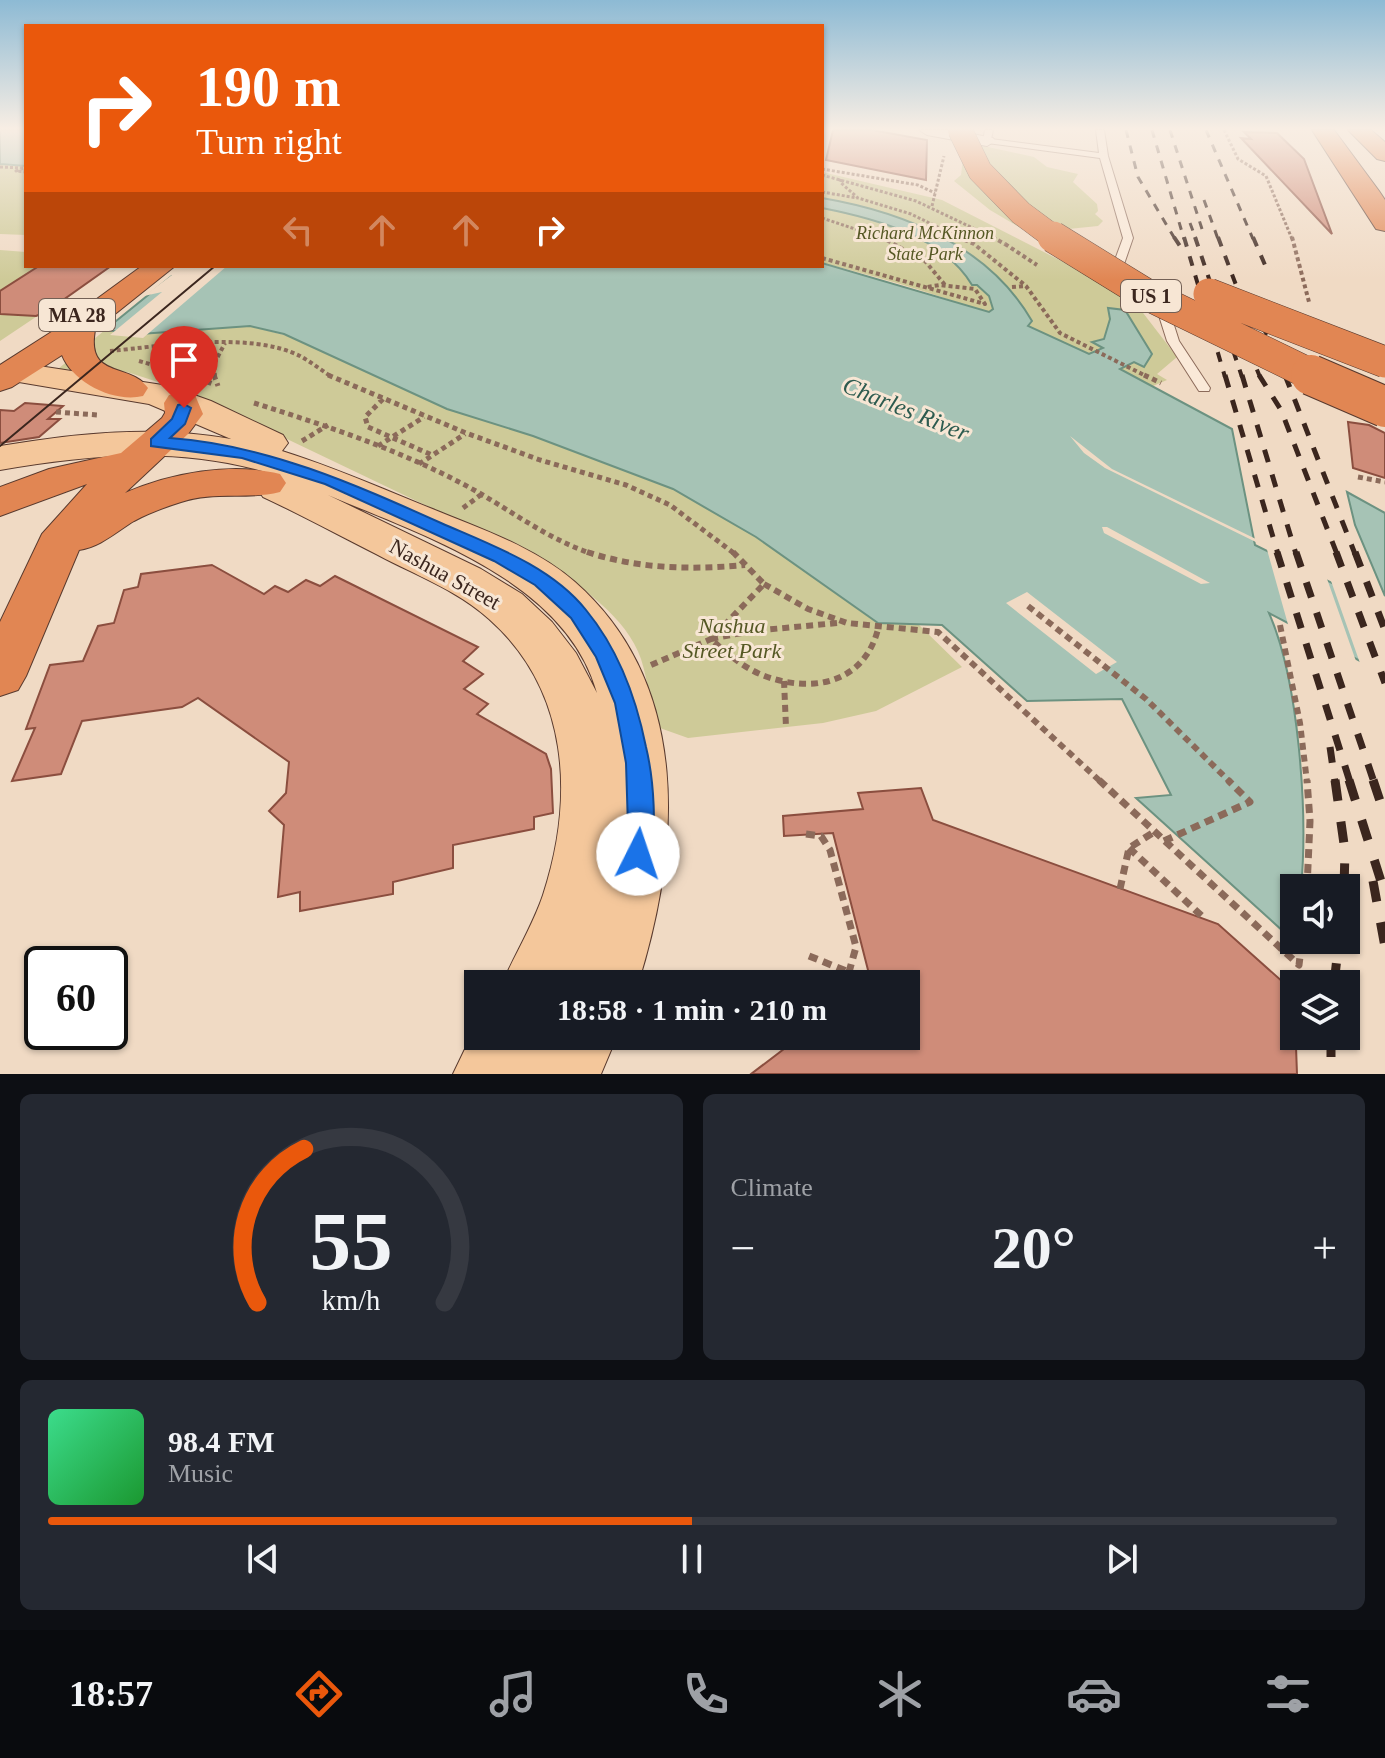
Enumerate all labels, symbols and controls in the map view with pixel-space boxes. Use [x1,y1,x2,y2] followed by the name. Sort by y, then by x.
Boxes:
[64,56,168,160] icon: right
[196,56,341,118] text: 190 m
[196,122,342,162] text: Turn right
[276,208,320,252] icon: left
[360,208,404,252] icon: ahead
[444,208,488,252] icon: ahead
[528,208,572,252] icon: right
[855,223,994,264] park label: Richard McKinnon State Park
[1121,280,1181,312] road number: US 1
[39,299,115,331] road number: MA 28
[150,326,218,408] pin
[162,338,206,382] icon: arrive
[839,372,974,446] water label: Charles River
[385,533,505,615] street label: Nashua Street
[683,613,783,663] park label: Nashua Street Park
[596,812,680,896] position arrow
[1280,874,1360,1050] map controls
[1280,874,1360,954] button: sound
[24,946,128,1050] speed limit sign: 60
[1280,970,1360,1050] button: layers
[557,993,827,1026] text: 18:58 · 1 min · 210 m
[731,1173,813,1202] text: Climate
[310,1195,393,1287] text: 55
[992,1215,1076,1281] text: 20°
[731,1224,755,1273] text: −
[1312,1224,1337,1273] text: +
[322,1285,381,1316] text: km/h
[168,1425,275,1458] text: 98.4 FM
[168,1459,233,1488] text: Music
[241,1537,285,1581] icon: previous
[670,1537,714,1581] icon: pause
[1100,1537,1144,1581] icon: next
[291,1666,347,1722] icon: directions
[485,1666,541,1722] icon: music
[678,1666,734,1722] icon: phone
[872,1666,928,1722] icon: climate
[1066,1666,1122,1722] icon: car
[1260,1666,1316,1722] icon: filters
[69,1674,153,1714] text: 18:57

